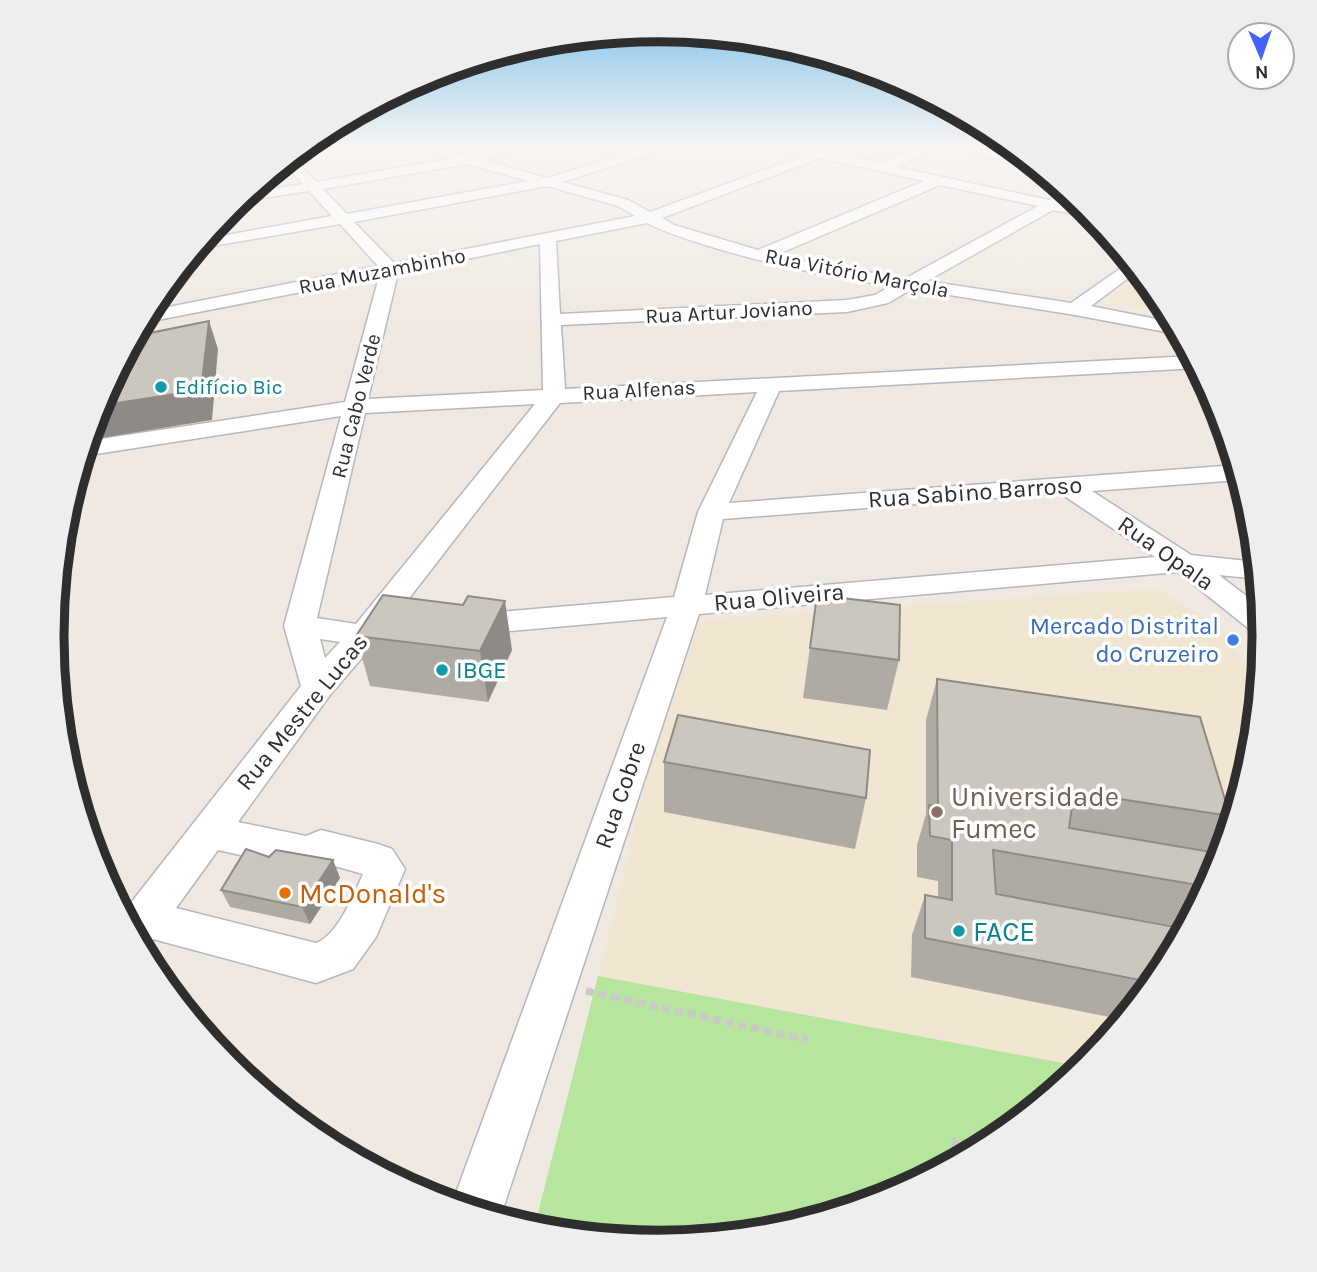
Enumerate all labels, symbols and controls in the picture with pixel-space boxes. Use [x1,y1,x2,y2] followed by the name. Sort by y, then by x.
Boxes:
[1226,21,1296,91] north arrow
[1254,61,1269,83] text: N
[297,243,467,299] street label: Rua Muzambinho
[763,243,951,303] street label: Rua Vitório Marçola
[645,296,813,328] street label: Rua Artur Joviano
[326,331,386,481] street label: Rua Cabo Verde
[175,375,283,399] place label: Edifício Bic
[582,375,696,405] street label: Rua Alfenas
[153,379,169,395] marker: Edifício Bic
[867,471,1083,513] street label: Rua Sabino Barroso
[1113,510,1219,596] street label: Rua Opala
[713,577,845,617] street label: Rua Oliveira
[1030,612,1219,668] place label: Mercado Distrital do Cruzeiro
[230,628,374,796] street label: Rua Mestre Lucas
[1225,632,1241,648] marker: Mercado Distrital do Cruzeiro
[456,656,507,684] place label: IBGE
[434,662,450,678] marker: IBGE
[589,738,651,852] street label: Rua Cobre
[951,780,1119,845] place label: Universidade Fumec
[929,804,945,820] marker: Universidade Fumec
[299,877,446,910] place label: McDonald's
[277,885,293,901] marker: McDonald's
[973,915,1035,948] place label: FACE
[951,923,967,939] marker: FACE

